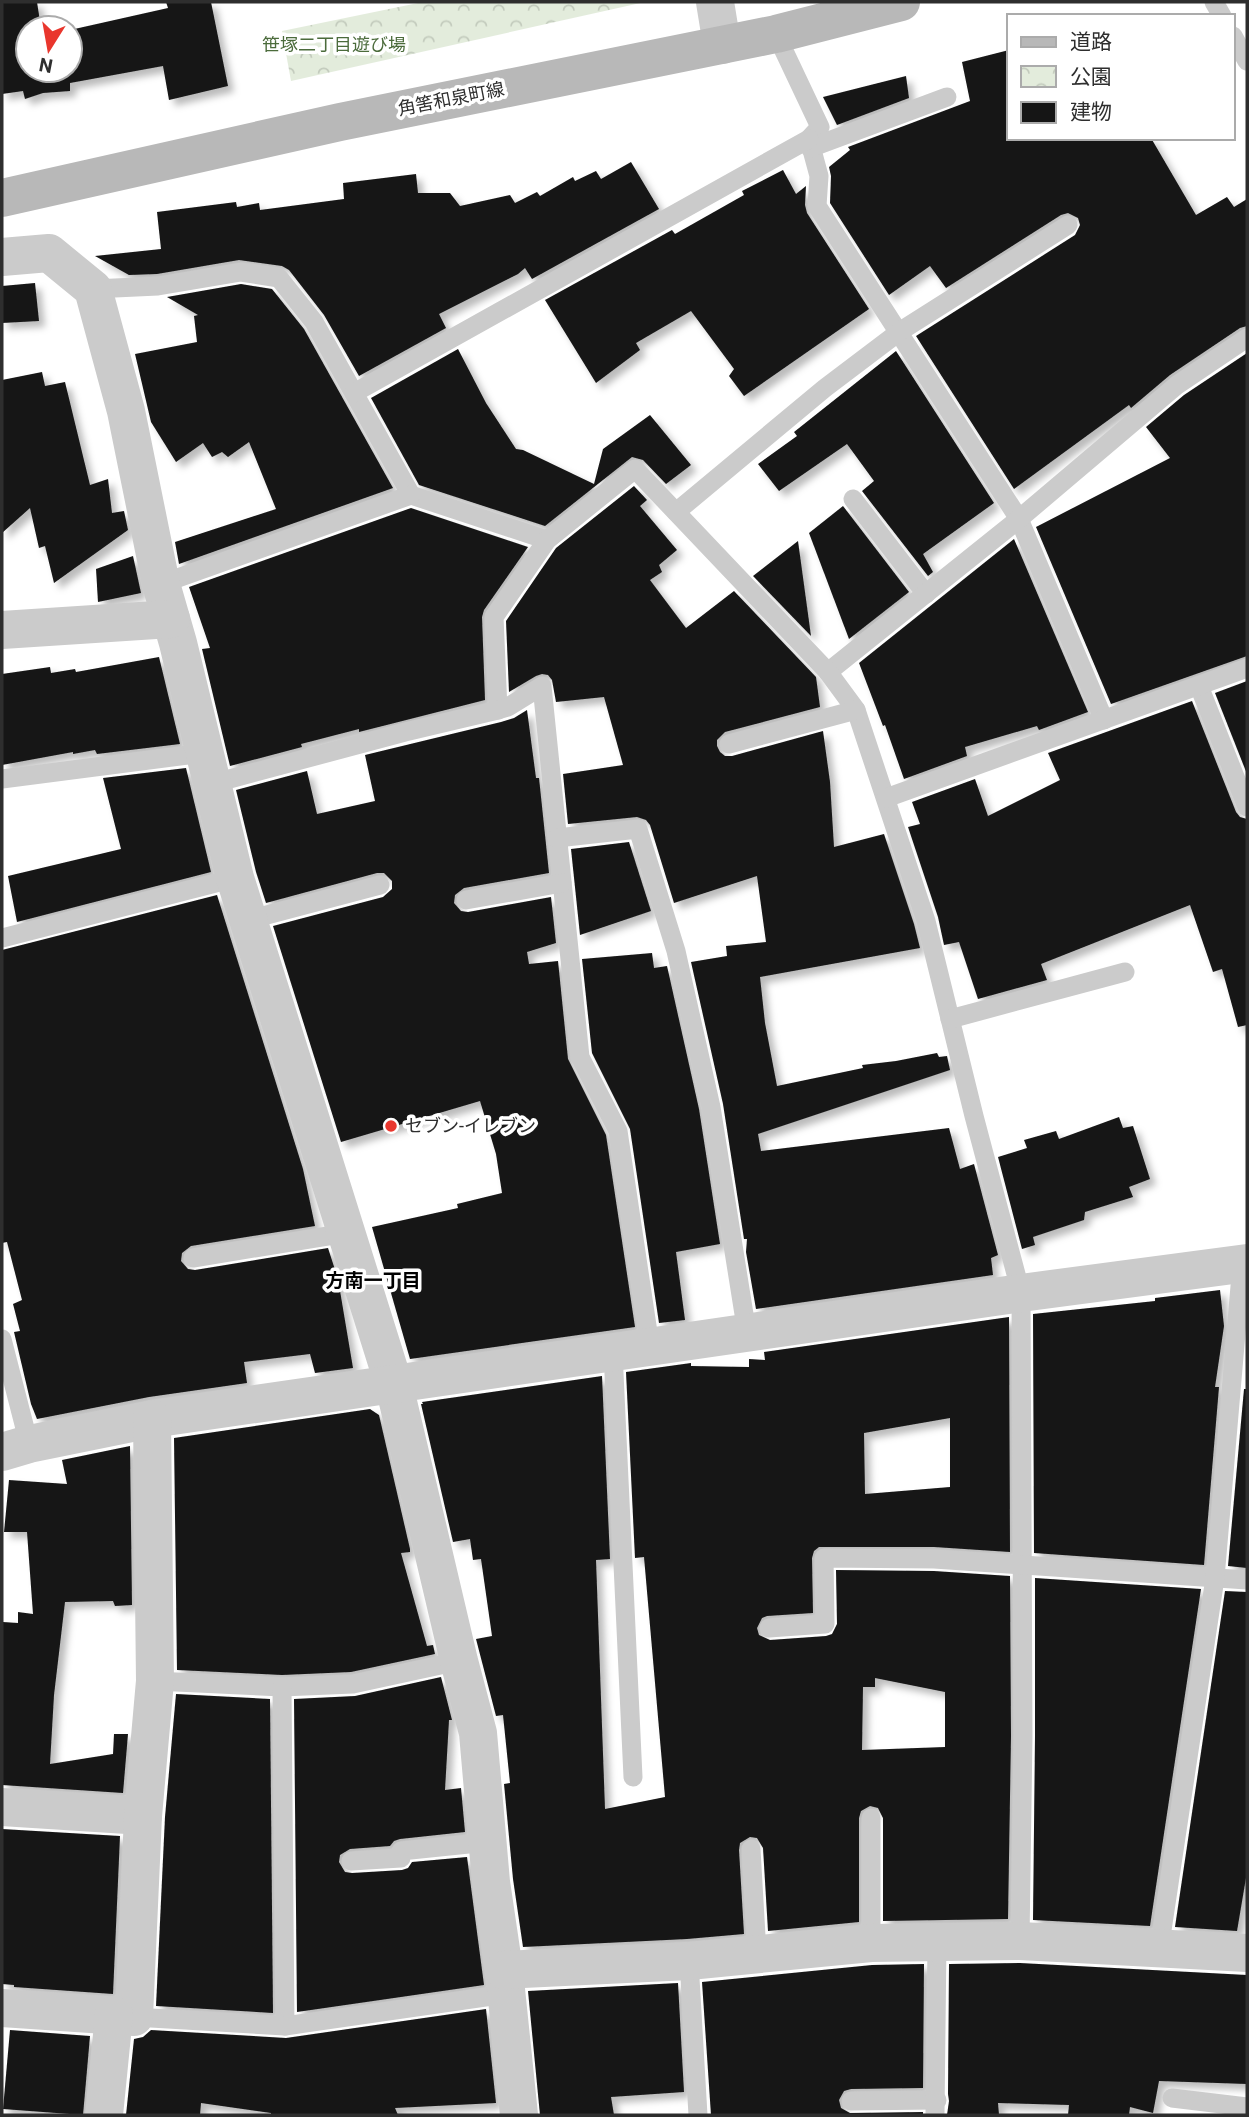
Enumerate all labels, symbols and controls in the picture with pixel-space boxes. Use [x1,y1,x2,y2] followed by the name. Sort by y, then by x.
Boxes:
[14,14,84,84] north arrow
[1007,14,1235,140] legend
[1070,30,1112,54] text: 道路
[262,34,406,55] park label: 笹塚二丁目遊び場
[37,53,55,78] text: N
[1070,65,1112,89] text: 公園
[396,78,506,119] street label: 角筈和泉町線
[1070,100,1112,124] text: 建物
[405,1115,536,1136] place label: セブン-イレブン
[383,1118,399,1134] marker: セブン-イレブン
[325,1269,421,1292] district label: 方南一丁目

